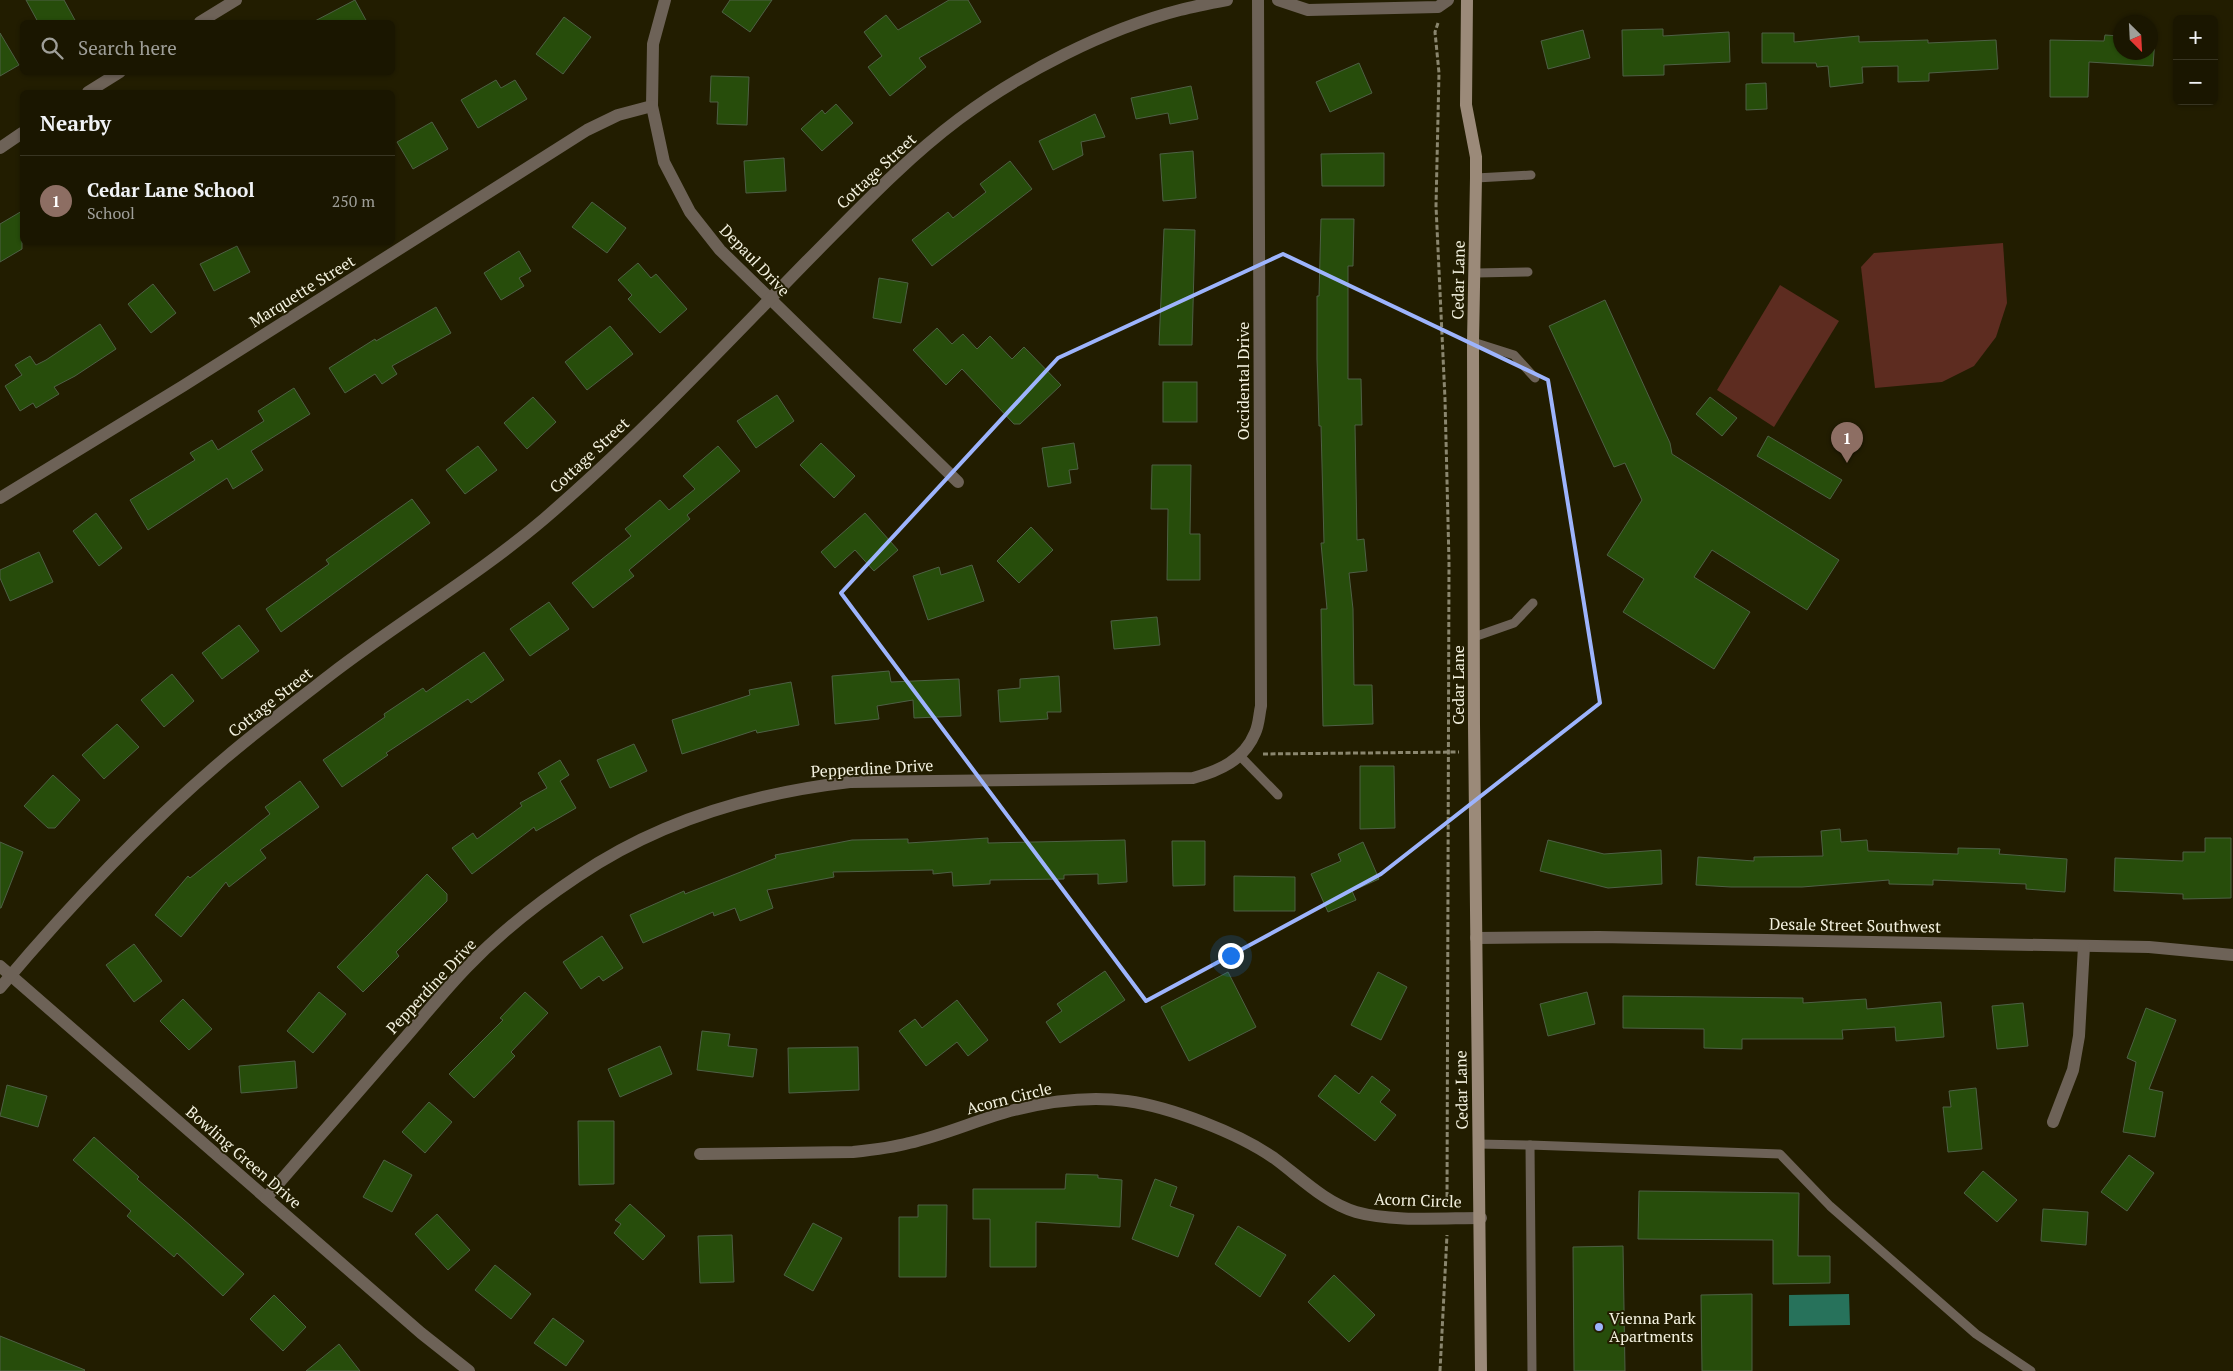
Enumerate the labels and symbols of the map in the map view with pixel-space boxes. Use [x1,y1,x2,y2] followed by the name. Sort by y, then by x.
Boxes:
[2113,15,2158,60] north arrow
[831,128,921,214] street label: Cottage Street
[715,219,795,301] street label: Depaul Drive
[1446,240,1470,320] street label: Cedar Lane
[245,250,359,332] street label: Marquette Street
[1232,322,1254,440] street label: Occidental Drive
[544,412,634,498] street label: Cottage Street
[1831,422,1863,463] pin: 1
[1447,645,1469,725] street label: Cedar Lane
[223,662,317,742] street label: Cottage Street
[810,754,934,782] street label: Pepperdine Drive
[1769,913,1941,938] street label: Desale Street Southwest
[381,934,481,1038] street label: Pepperdine Drive
[1218,943,1244,969] your location
[1449,1050,1473,1130] street label: Cedar Lane
[964,1077,1054,1119] street label: Acorn Circle
[182,1101,306,1213] street label: Bowling Green Drive
[1374,1187,1462,1213] street label: Acorn Circle
[1609,1307,1697,1347] place label: Vienna Park Apartments
[1593,1321,1605,1333] marker: Vienna Park Apartments

